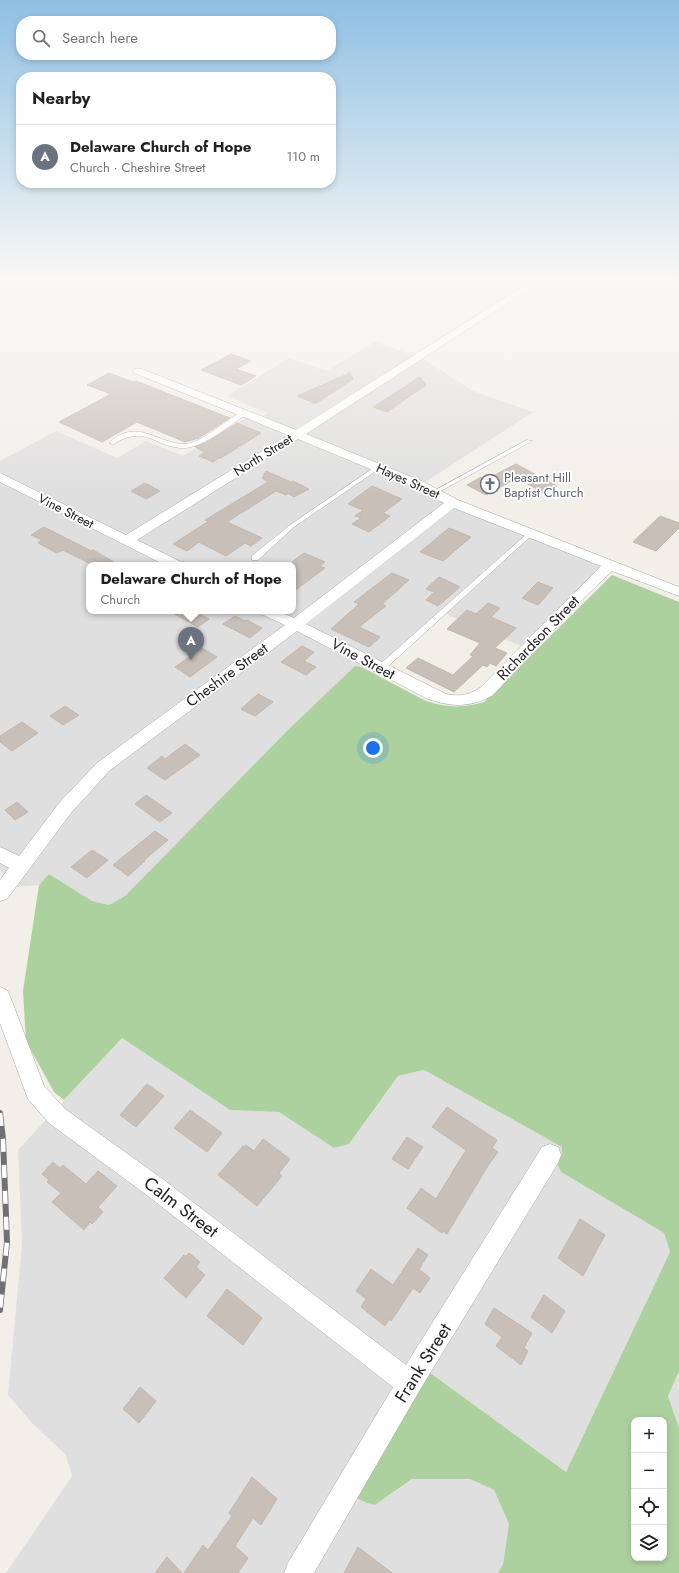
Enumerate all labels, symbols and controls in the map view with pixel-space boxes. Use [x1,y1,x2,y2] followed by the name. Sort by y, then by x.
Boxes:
[16,16,336,60] search box
[30,27,52,49] icon: search
[62,27,138,49] text: Search here
[32,86,90,110] text: Nearby
[70,136,251,158] text: Delaware Church of Hope
[40,147,50,166] text: A
[286,147,320,166] text: 110 m
[70,158,205,177] text: Church · Cheshire Street
[230,429,297,481] street label: North Street
[373,459,444,504] street label: Hayes Street
[504,468,584,502] place label: Pleasant Hill Baptist Church
[479,473,501,495] church icon: Pleasant Hill Baptist Church
[35,489,98,534] street label: Vine Street
[86,562,296,614] popup
[100,568,282,590] text: Delaware Church of Hope
[100,590,140,609] text: Church
[492,590,585,685] street label: Richardson Street
[178,627,204,660] pin: A
[327,633,399,685] street label: Vine Street
[181,637,273,712] street label: Cheshire Street
[363,738,383,758] your location
[138,1170,224,1244] street label: Calm Street
[388,1318,458,1408] street label: Frank Street
[631,1417,667,1561] map controls
[631,1417,667,1453] button: +
[631,1453,667,1489] button: −
[631,1489,667,1525] button: locate
[631,1525,667,1561] button: layers

